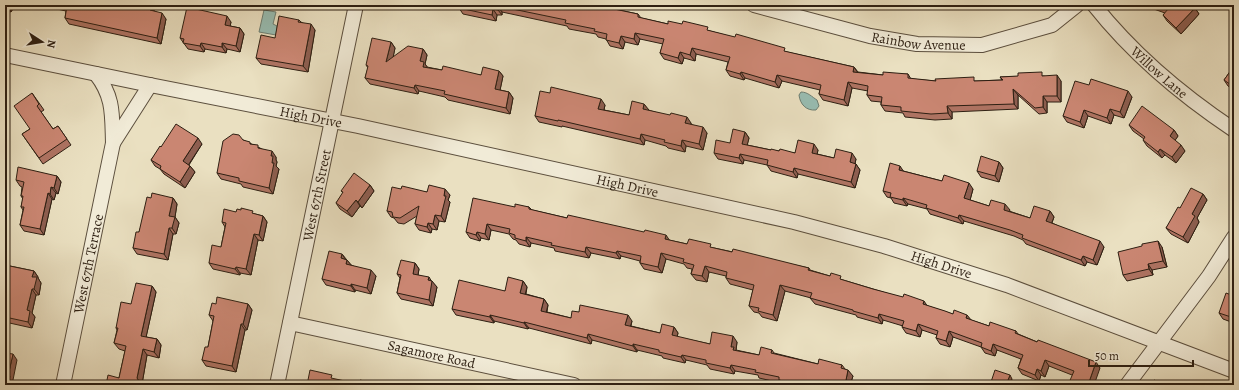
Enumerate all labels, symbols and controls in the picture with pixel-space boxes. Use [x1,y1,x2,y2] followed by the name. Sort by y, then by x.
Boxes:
[22,22,62,62] north arrow
[870,27,966,54] street label: Rainbow Avenue
[43,38,59,49] text: N
[1126,41,1192,103] street label: Willow Lane
[278,101,344,132] street label: High Drive
[298,147,335,244] street label: West 67th Street
[595,169,660,201] street label: High Drive
[68,212,108,316] street label: West 67th Terrace
[909,246,974,283] street label: High Drive
[386,335,478,373] street label: Sagamore Road
[1089,342,1193,368] scale bar
[1095,348,1119,364] text: 50 m

